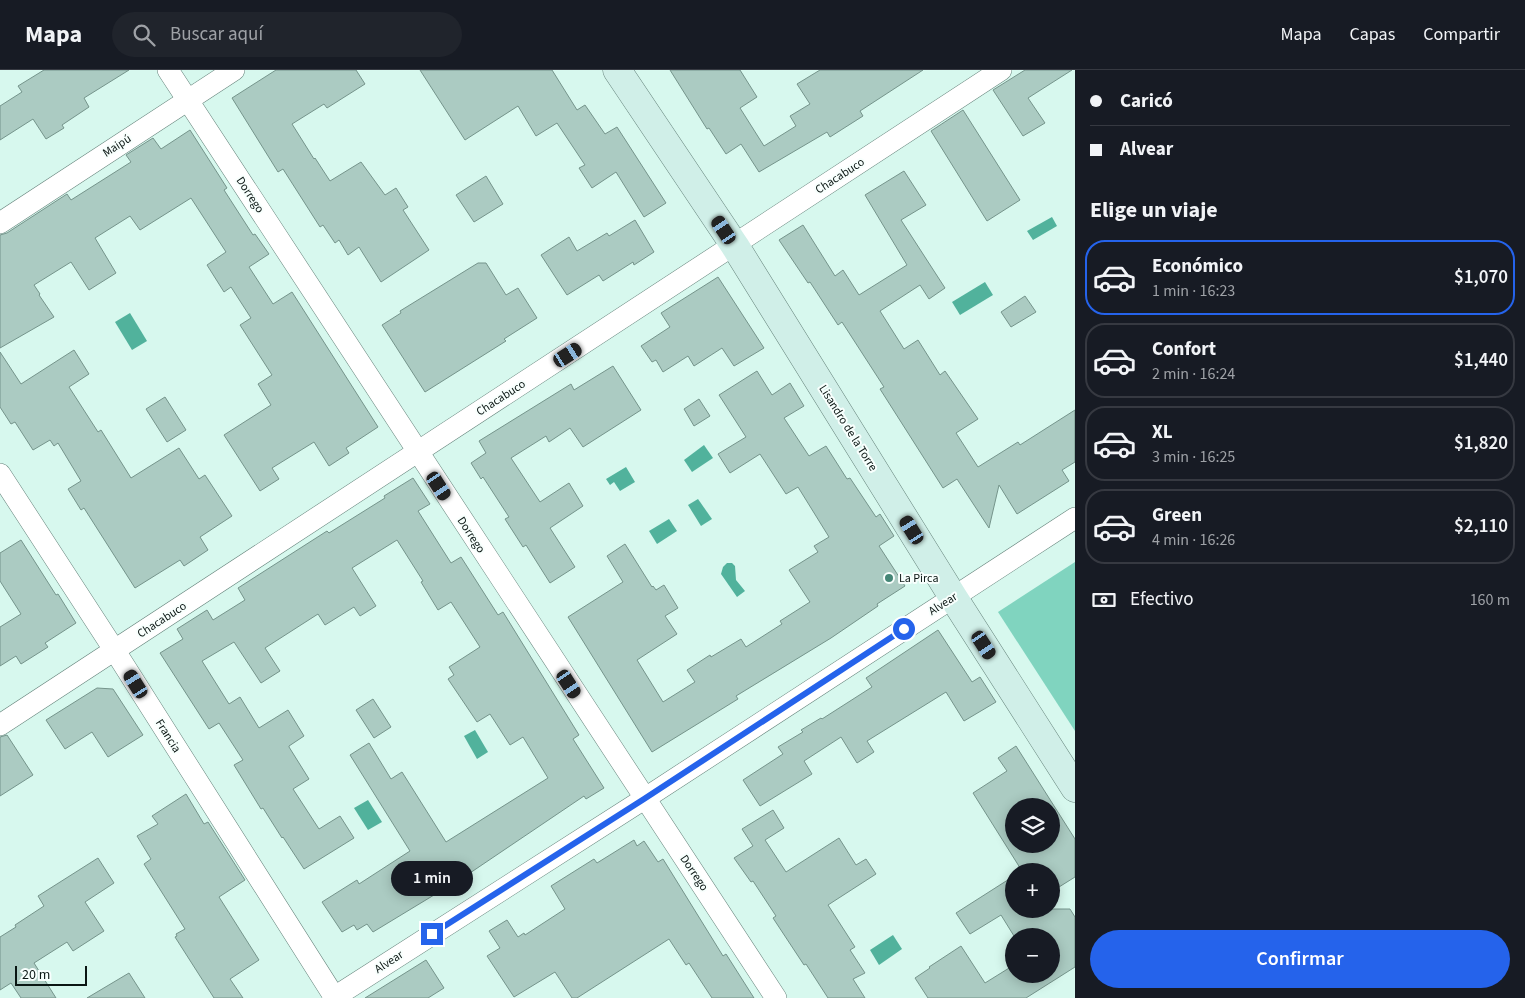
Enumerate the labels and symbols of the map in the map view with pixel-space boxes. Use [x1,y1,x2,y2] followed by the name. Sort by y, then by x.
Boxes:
[99,130,135,162] street label: Maipú
[812,154,868,198] street label: Chacabuco
[232,173,268,217] street label: Dorrego
[709,213,738,247] car
[551,341,584,369] car
[473,376,529,420] street label: Chacabuco
[815,382,881,474] street label: Lisandro de la Torre
[424,469,453,503] car
[453,513,489,557] street label: Dorrego
[897,513,926,547] car
[899,570,938,587] place label: La Pirca
[883,572,895,584] marker: La Pirca
[925,588,961,620] street label: Alvear
[134,598,190,642] street label: Chacabuco
[893,618,915,640] route start
[969,628,998,662] car
[121,667,150,701] car
[554,667,583,701] car
[151,716,185,756] street label: Francia
[676,852,712,894] street label: Dorrego
[391,862,473,896] callout: 1 min
[421,923,443,945] route end
[371,946,407,978] street label: Alvear
[15,963,88,986] scale bar

